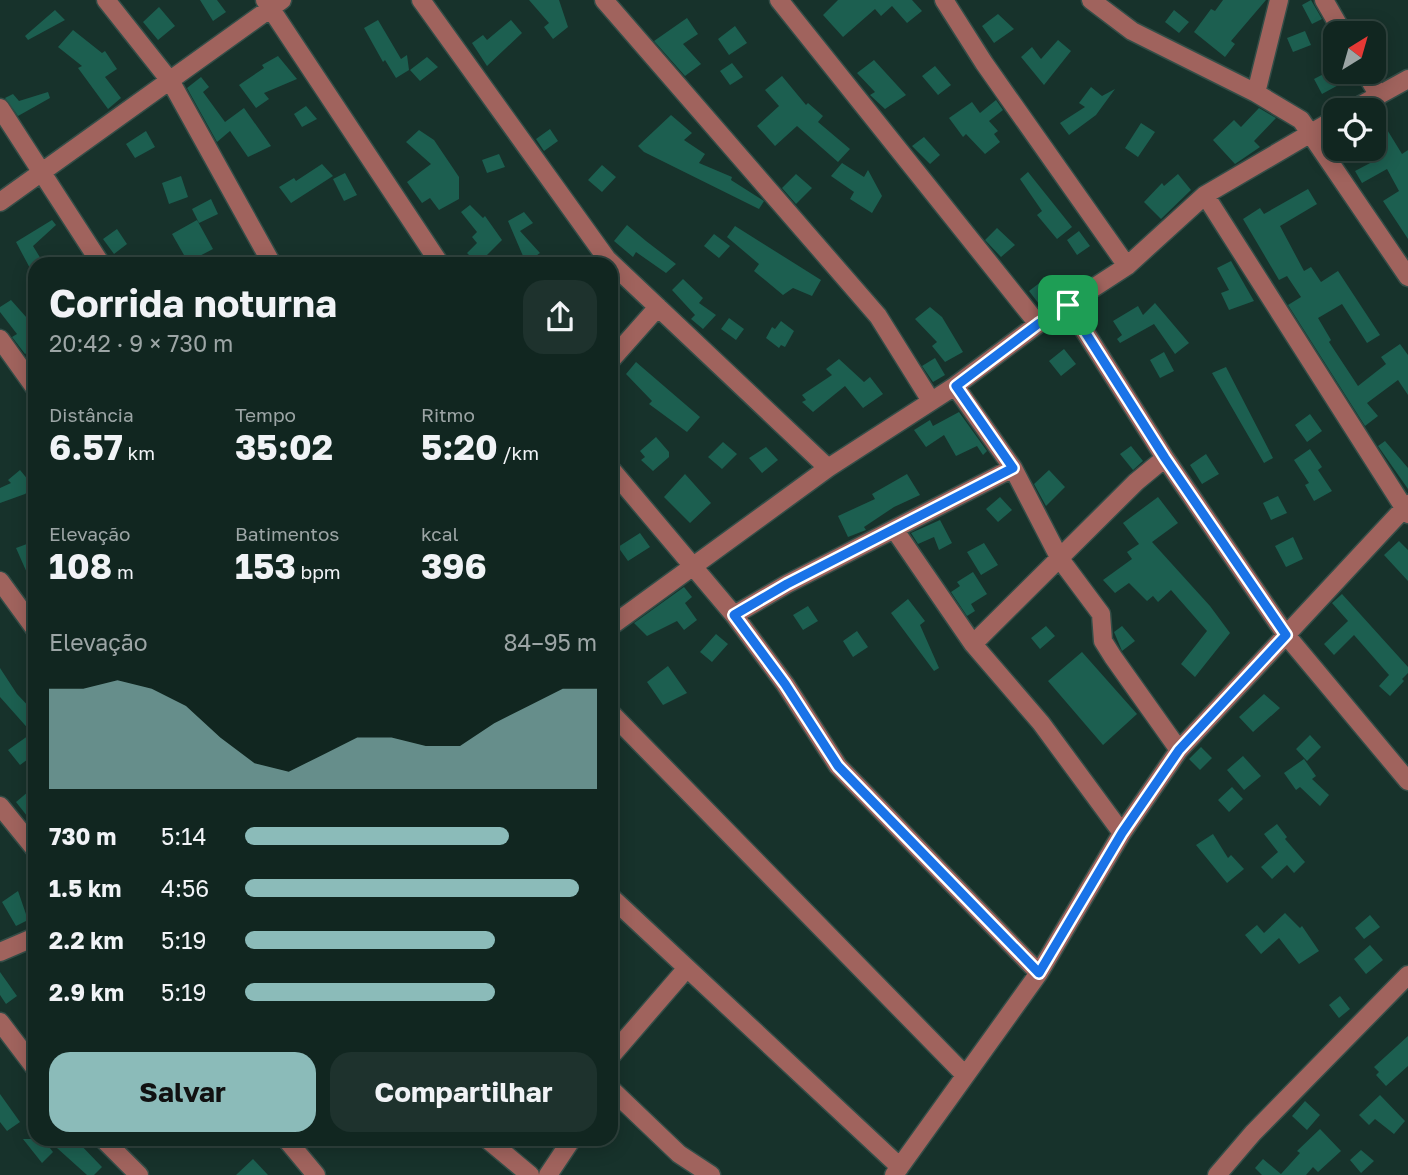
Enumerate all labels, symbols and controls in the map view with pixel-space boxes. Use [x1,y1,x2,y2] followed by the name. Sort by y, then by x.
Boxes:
[1323,21,1386,84] north arrow
[1323,21,1386,161] map controls
[1323,98,1386,161] button: locate
[1038,275,1098,335] pin
[49,280,337,325] text: Corrida noturna
[523,280,597,354] button: share
[1049,286,1087,324] icon: arrive
[49,329,233,357] text: 20:42 · 9 × 730 m
[49,403,134,426] text: Distância
[235,403,296,426] text: Tempo
[421,403,475,426] text: Ritmo
[49,426,123,468] text: 6.57
[235,426,333,468] text: 35:02
[421,426,498,468] text: 5:20
[123,441,155,464] text: km
[498,441,539,464] text: /km
[49,522,130,545] text: Elevação
[235,522,339,545] text: Batimentos
[421,522,459,545] text: kcal
[49,545,112,587] text: 108
[235,545,296,587] text: 153
[421,545,487,587] text: 396
[112,560,134,583] text: m
[296,560,341,583] text: bpm
[49,628,148,656] text: Elevação
[503,628,597,656] text: 84–95 m
[49,822,116,850] text: 730 m
[161,822,206,850] text: 5:14
[49,874,121,902] text: 1.5 km
[161,874,209,902] text: 4:56
[49,926,124,954] text: 2.2 km
[161,926,206,954] text: 5:19
[49,978,124,1006] text: 2.9 km
[161,978,206,1006] text: 5:19
[49,1052,316,1132] button: Salvar
[330,1052,597,1132] button: Compartilhar

